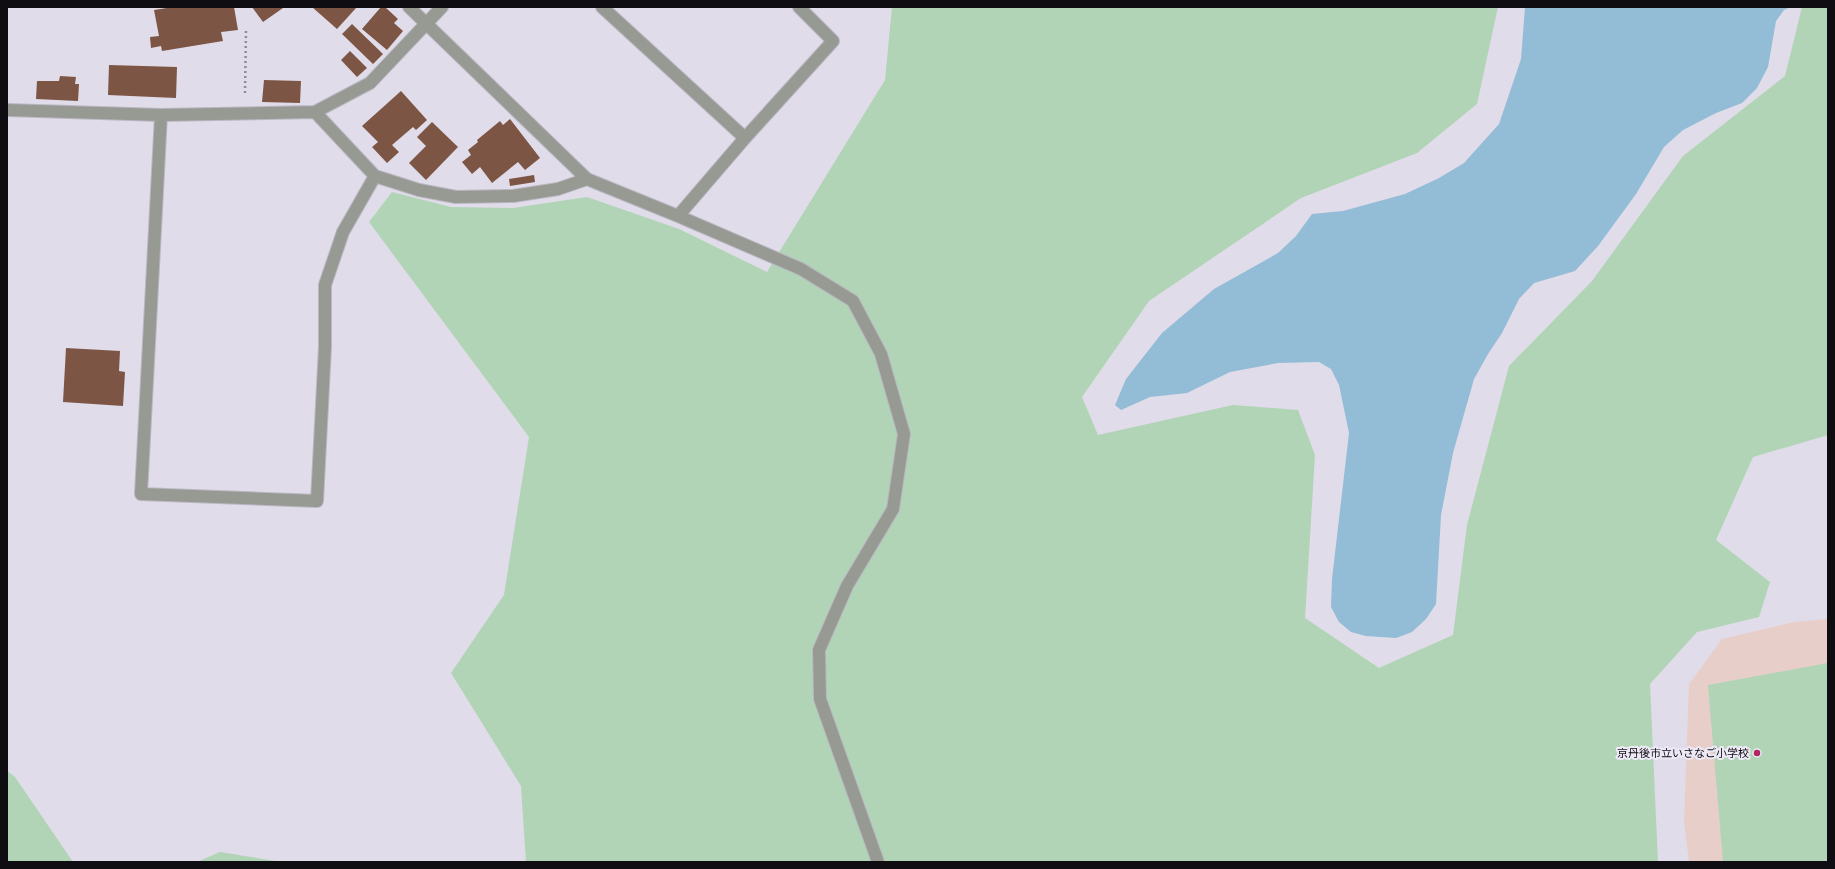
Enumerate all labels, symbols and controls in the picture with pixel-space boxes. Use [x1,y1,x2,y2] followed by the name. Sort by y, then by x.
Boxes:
[1617,747,1749,760] place label: 京丹後市立いさなご小学校
[1752,748,1762,758] marker: 京丹後市立いさなご小学校

